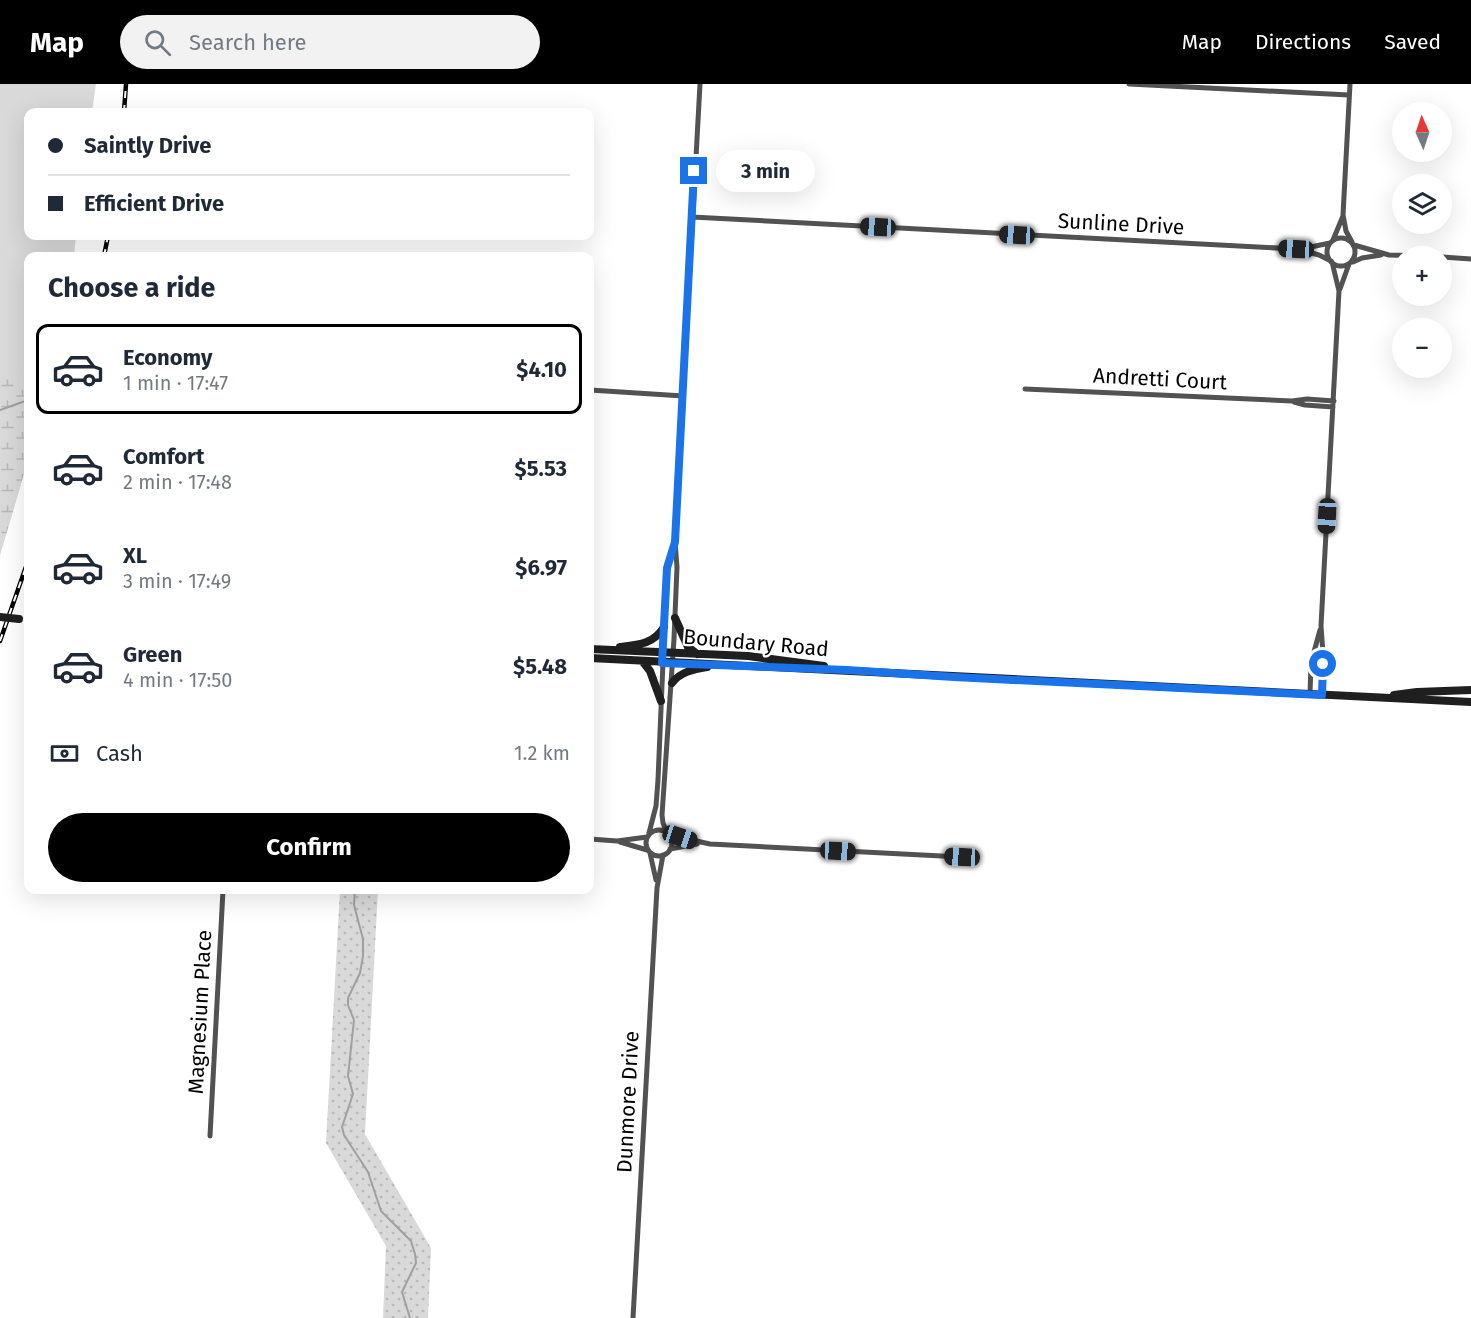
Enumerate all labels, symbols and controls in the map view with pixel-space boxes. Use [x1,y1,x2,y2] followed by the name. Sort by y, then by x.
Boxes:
[120,15,540,69] search box
[30,26,84,59] text: Map
[141,26,174,59] icon: search
[189,29,307,56] text: Search here
[1182,29,1222,55] text: Map
[1255,29,1351,55] text: Directions
[1384,29,1441,55] text: Saved
[1392,102,1452,162] north arrow
[1392,102,1452,378] map controls
[84,132,211,159] text: Saintly Drive
[715,150,814,192] callout: 3 min
[680,157,707,184] route end
[741,159,790,183] text: 3 min
[1392,174,1452,234] button: layers
[84,190,224,217] text: Efficient Drive
[1057,208,1185,240] street label: Sunline Drive
[860,217,896,237] car
[999,225,1035,245] car
[1278,239,1314,259] car
[1392,246,1452,306] button: +
[48,272,215,304] text: Choose a ride
[1392,318,1452,378] button: −
[51,342,105,396] icon: car
[123,344,212,371] text: Economy
[516,356,567,383] text: $4.10
[1092,363,1228,396] street label: Andretti Court
[123,371,228,395] text: 1 min · 17:47
[51,441,105,495] icon: car
[123,443,204,470] text: Comfort
[515,455,567,482] text: $5.53
[123,470,232,494] text: 2 min · 17:48
[1317,498,1337,534] car
[51,540,105,594] icon: car
[123,542,147,569] text: XL
[515,554,567,581] text: $6.97
[123,569,231,593] text: 3 min · 17:49
[682,624,830,662] street label: Boundary Road
[51,639,105,693] icon: car
[123,641,182,668] text: Green
[1309,650,1336,677] route start
[513,653,567,680] text: $5.48
[123,668,232,692] text: 4 min · 17:50
[48,737,81,770] icon: cash
[96,740,143,767] text: Cash
[514,741,570,765] text: 1.2 km
[48,813,570,882] button: Confirm
[660,823,700,851] car
[820,841,856,861] car
[944,847,980,867] car
[183,929,217,1095] street label: Magnesium Place
[611,1030,645,1174] street label: Dunmore Drive

